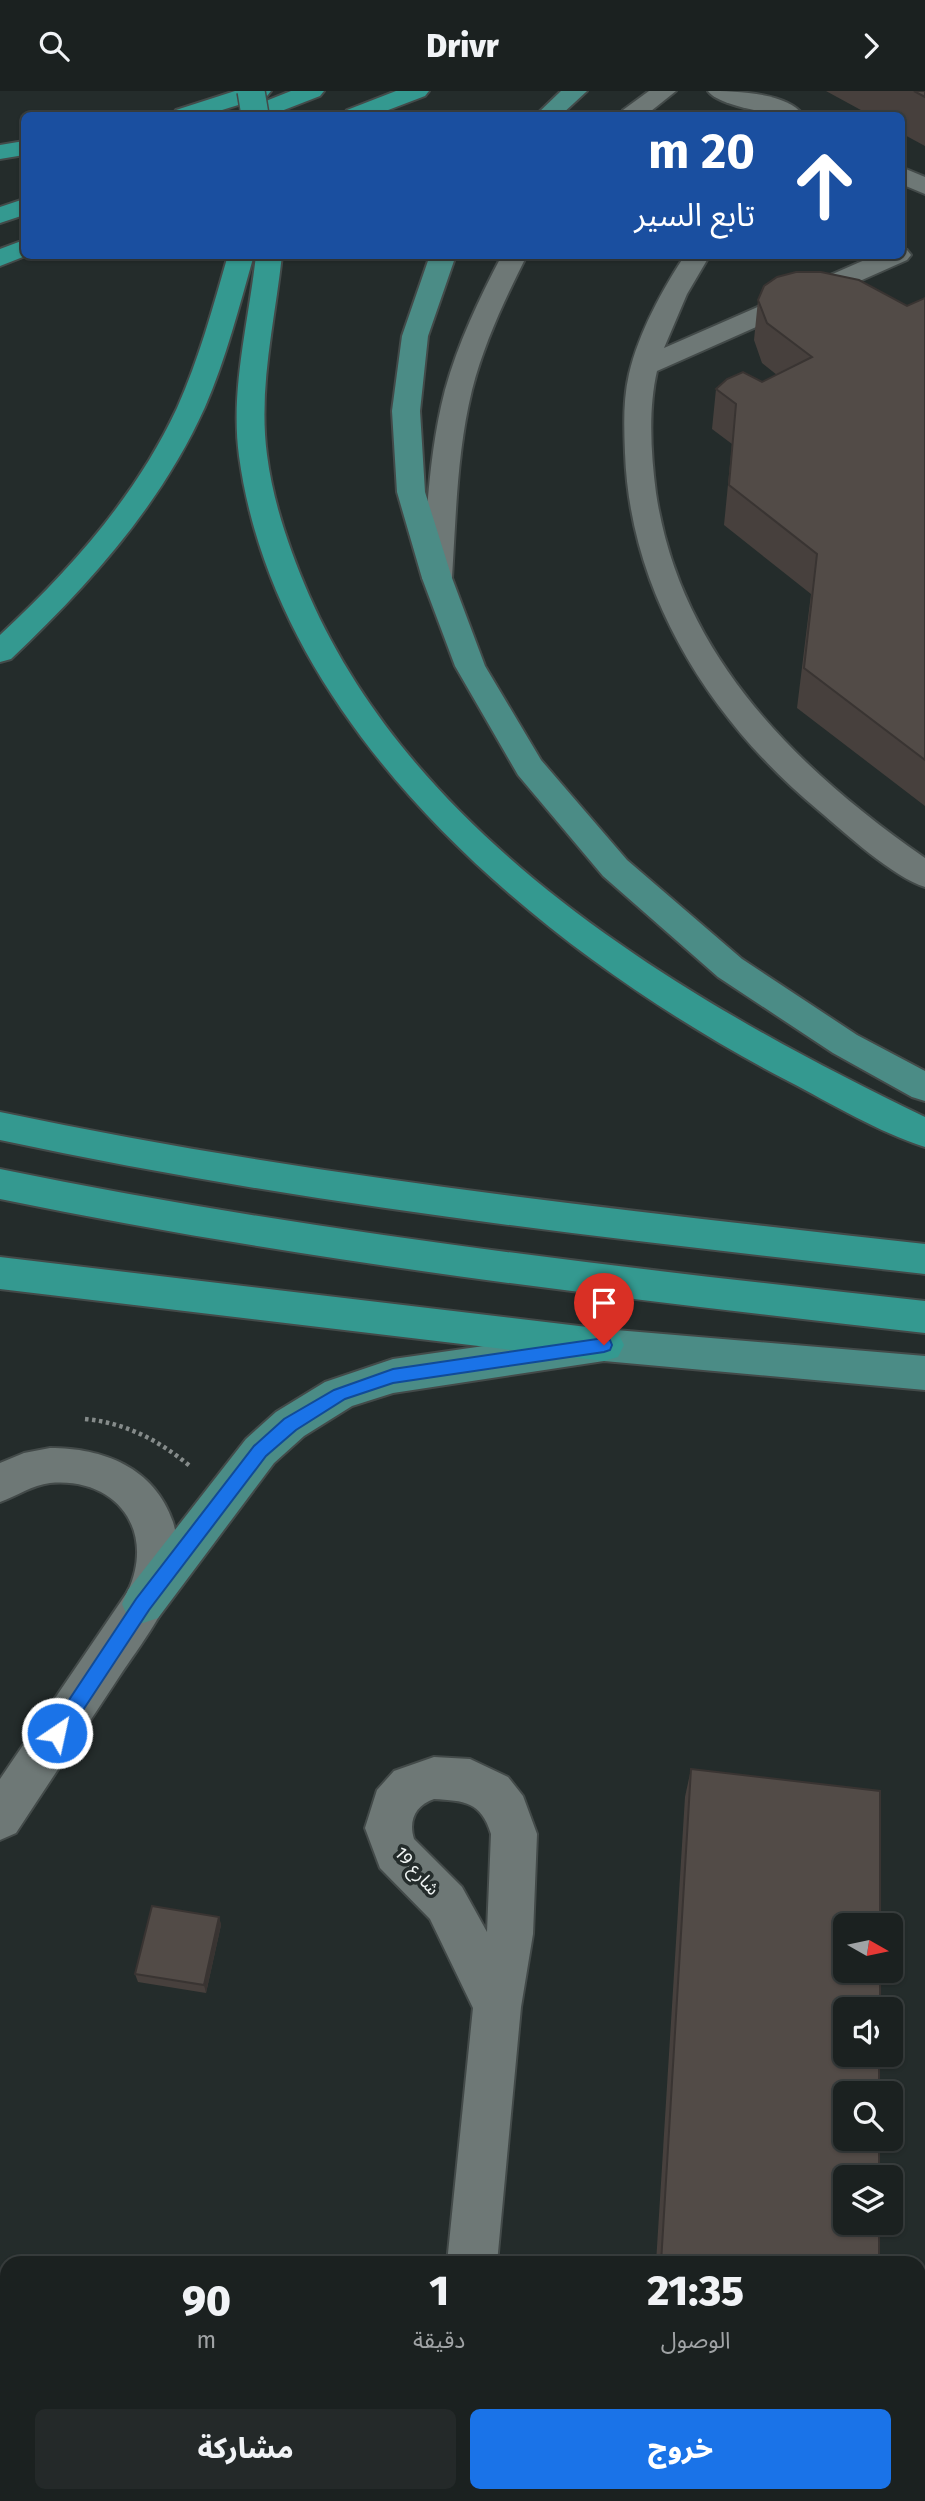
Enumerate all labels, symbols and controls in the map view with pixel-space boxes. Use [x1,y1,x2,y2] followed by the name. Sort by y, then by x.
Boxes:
[35,27,73,65] icon: search
[426,27,499,65] text: Drivr
[852,27,890,65] icon: forward
[648,122,755,181] text: 20 m
[779,140,870,231] icon: ahead
[634,196,755,234] text: تابع السير
[574,1273,634,1345] pin
[585,1284,623,1322] icon: arrive
[20,1696,94,1770] position arrow
[388,1842,444,1902] street label: شارع 19
[833,1913,903,1983] north arrow
[833,1913,903,2235] map controls
[833,1997,903,2067] button: sound
[833,2081,903,2151] button: search
[833,2165,903,2235] button: layers
[429,2266,449,2316] text: 1
[647,2266,744,2316] text: 21:35
[182,2276,231,2326] text: 90
[197,2326,216,2354] text: m
[413,2326,465,2354] text: دقيقة
[661,2326,731,2354] text: الوصول
[35,2409,456,2489] button: مشاركة
[470,2409,891,2489] button: خروج

